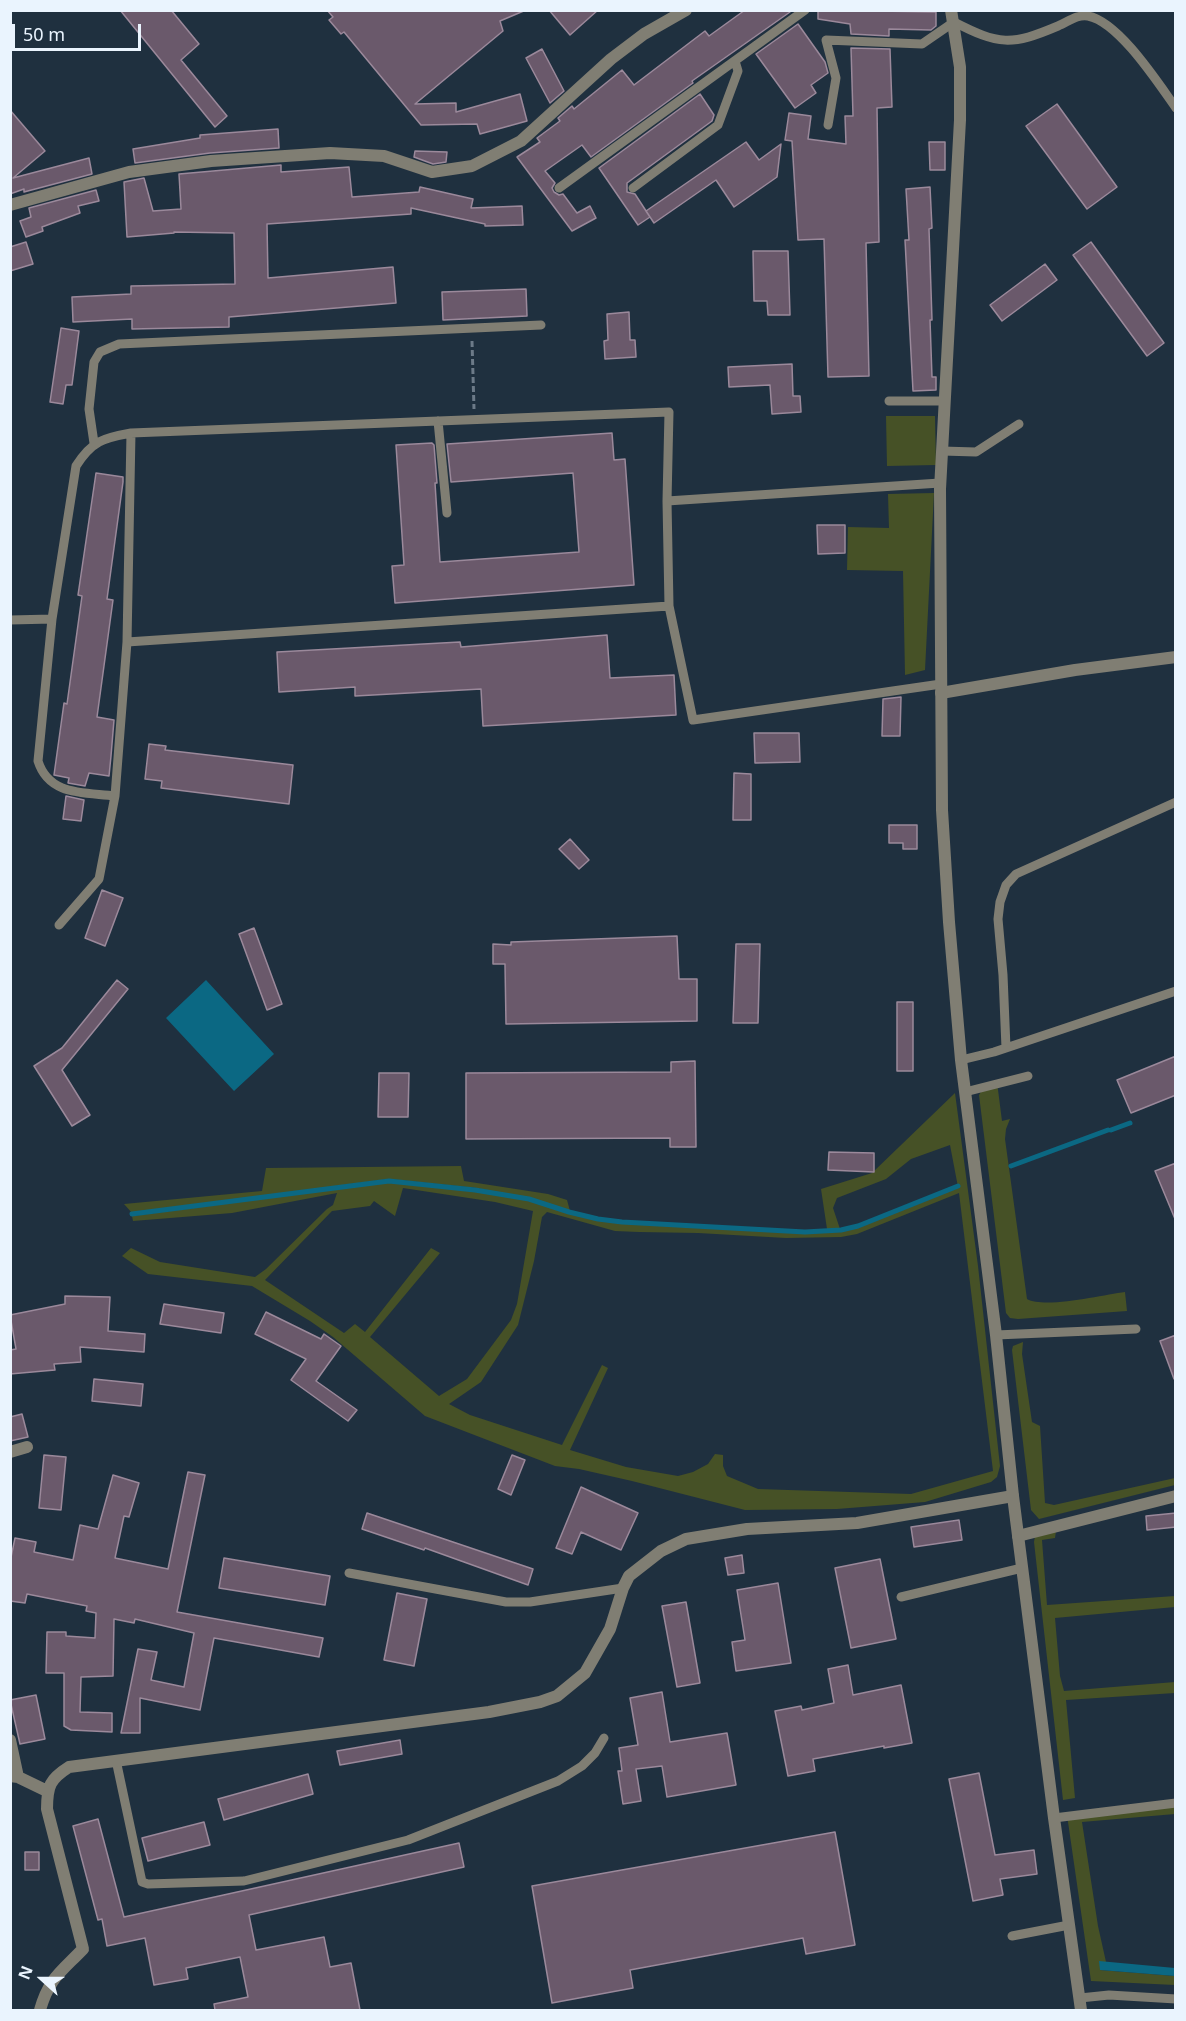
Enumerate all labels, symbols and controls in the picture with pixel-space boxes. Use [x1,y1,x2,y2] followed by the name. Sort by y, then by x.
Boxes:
[15,12,144,50] scale bar
[23,22,65,46] text: 50 m
[12,1949,72,2009] north arrow
[13,1963,38,1983] text: N

